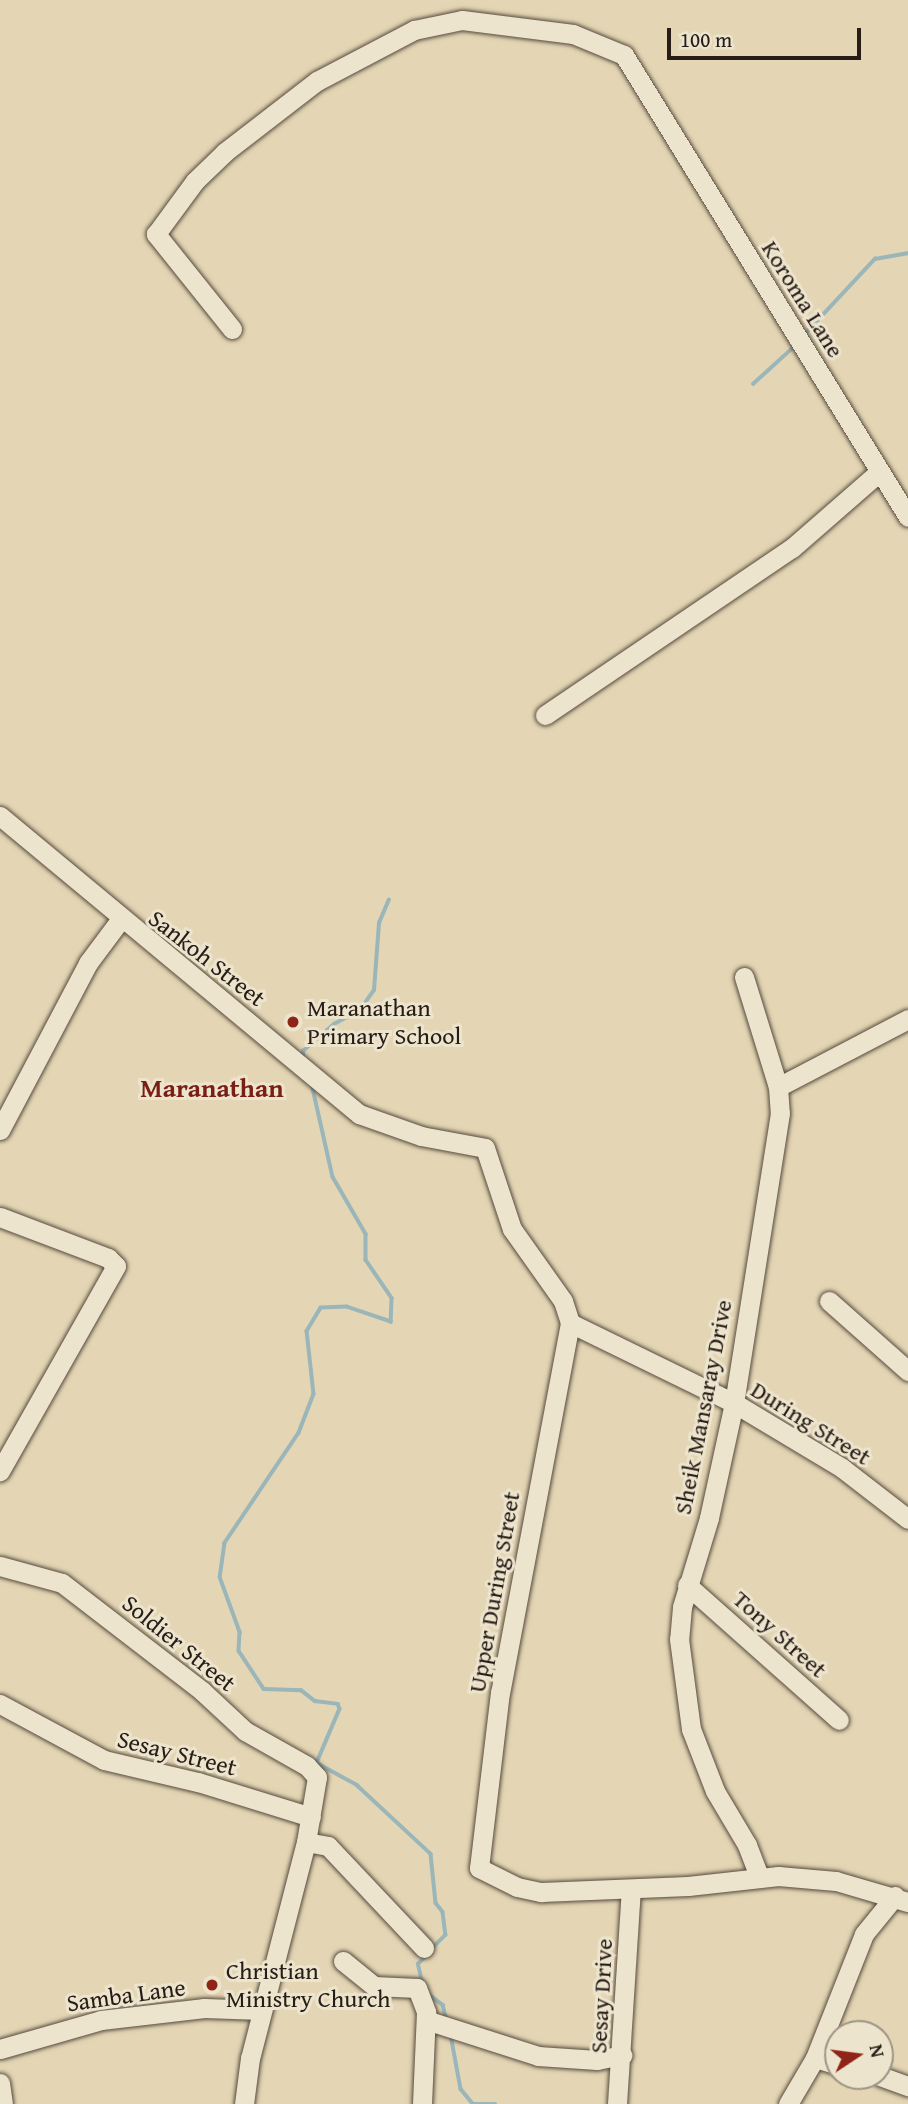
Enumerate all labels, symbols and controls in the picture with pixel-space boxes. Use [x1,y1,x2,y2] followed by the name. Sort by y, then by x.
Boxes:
[670,14,864,58] scale bar
[680,24,732,55] text: 100 m
[756,235,850,363] street label: Koroma Lane
[143,904,271,1012] street label: Sankoh Street
[307,994,461,1050] place label: Maranathan Primary School
[285,1014,301,1030] marker: Maranathan Primary School
[140,1072,284,1104] district label: Maranathan
[668,1297,738,1517] street label: Sheik Mansaray Drive
[746,1375,876,1471] street label: During Street
[462,1489,526,1695] street label: Upper During Street
[727,1584,833,1684] street label: Tony Street
[117,1589,241,1697] street label: Soldier Street
[114,1724,240,1782] street label: Sesay Street
[584,1938,618,2054] street label: Sesay Drive
[226,1957,391,2013] place label: Christian Ministry Church
[65,1972,187,2018] street label: Samba Lane
[204,1977,220,1993] marker: Christian Ministry Church
[824,2020,894,2090] north arrow
[862,2041,893,2060] text: N

